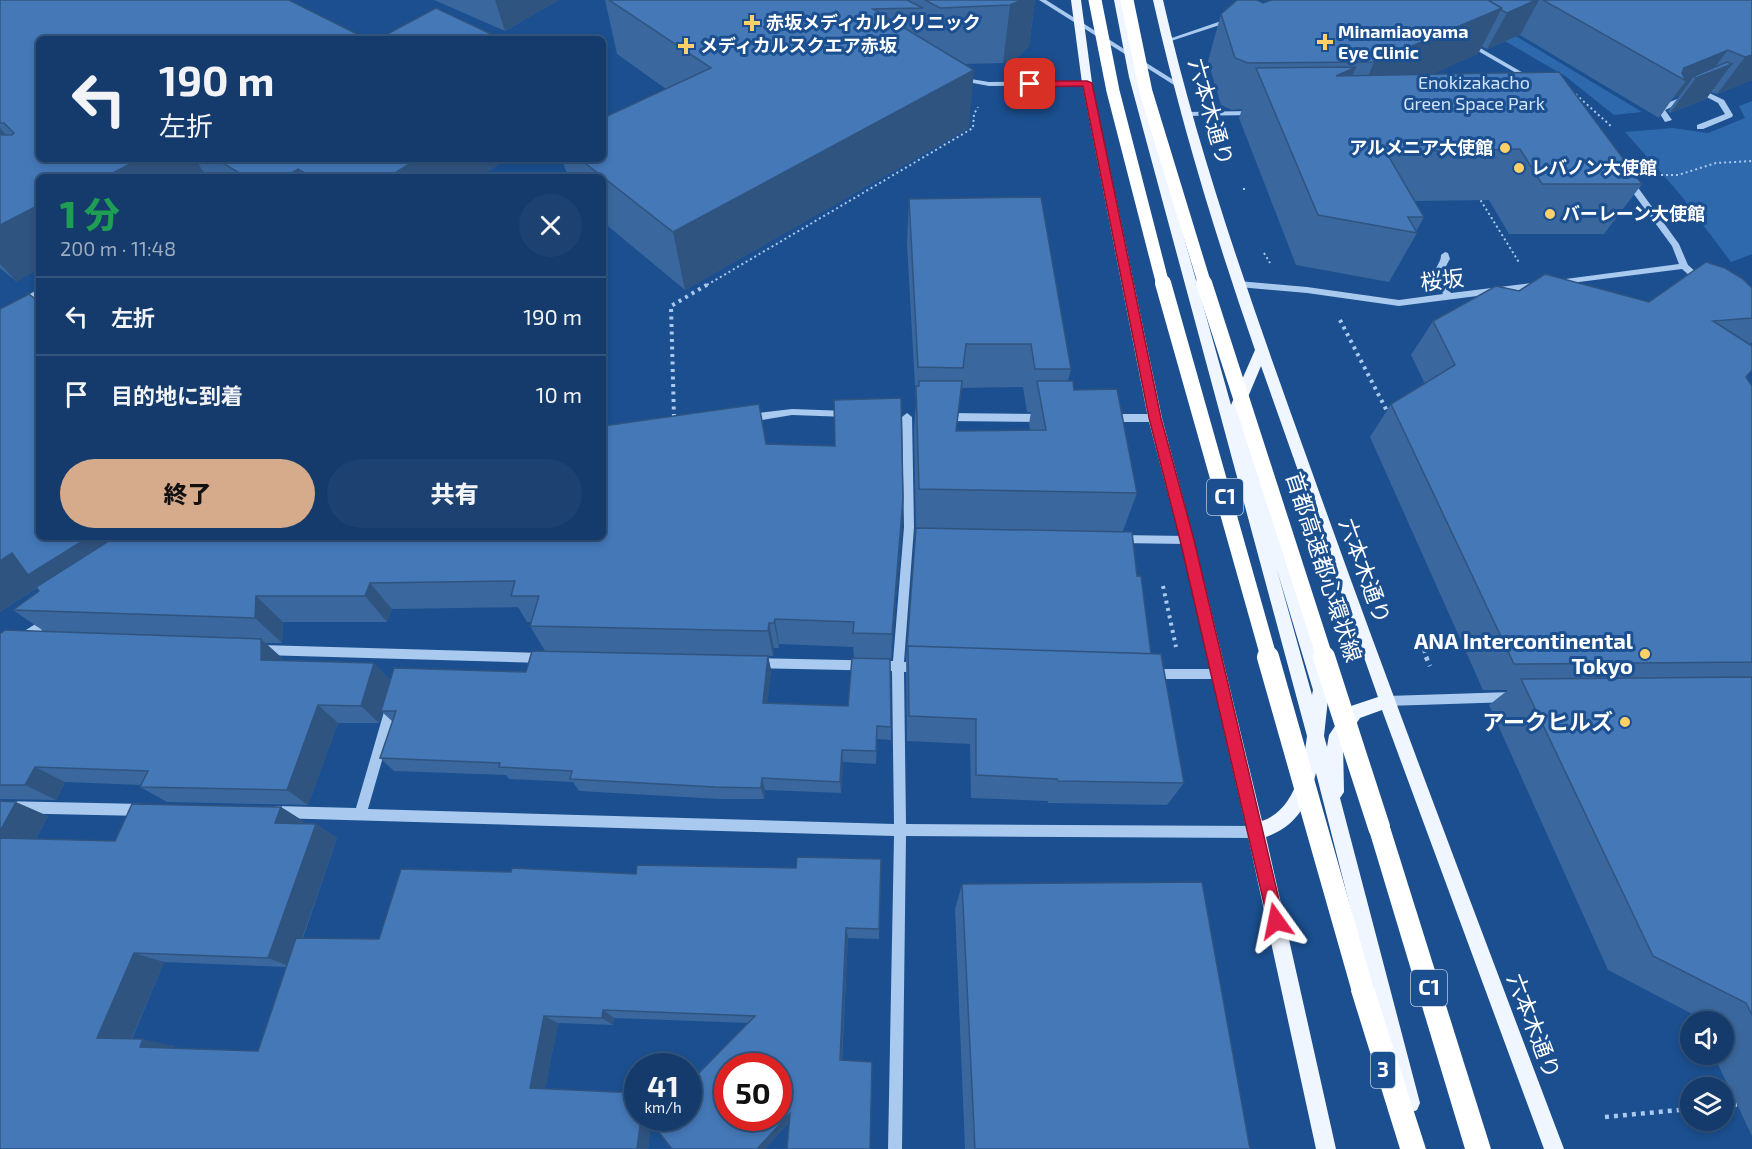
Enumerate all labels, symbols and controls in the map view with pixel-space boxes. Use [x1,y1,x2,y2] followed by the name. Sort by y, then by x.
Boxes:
[766,11,981,33] place label: 赤坂メディカルクリニック
[743,14,761,32] marker: 赤坂メディカルクリニック
[1338,20,1469,63] place label: Minamiaoyama Eye Clinic
[1316,33,1334,51] marker: Minamiaoyama Eye Clinic
[700,34,898,56] place label: メディカルスクエア赤坂
[677,37,695,55] marker: メディカルスクエア赤坂
[159,54,275,104] text: 190 m
[1184,55,1240,168] street label: 六本木通り
[1004,58,1055,109] pin
[60,60,138,138] icon: left
[1013,67,1046,100] icon: arrive
[1403,71,1545,114] park label: Enokizakacho Green Space Park
[159,109,213,141] text: 左折
[1349,136,1493,158] place label: アルメニア大使館
[1498,141,1512,155] marker: アルメニア大使館
[1531,156,1657,178] place label: レバノン大使館
[1512,161,1526,175] marker: レバノン大使館
[60,192,120,235] text: 1 分
[519,194,582,257] button: close
[1562,202,1705,224] place label: バーレーン大使館
[1543,207,1557,221] marker: バーレーン大使館
[60,236,176,260] text: 200 m · 11:48
[1418,263,1465,295] street label: 桜坂
[60,300,93,333] icon: left
[523,303,582,329] text: 190 m
[111,304,155,330] text: 左折
[60,378,93,411] icon: arrive
[536,381,582,407] text: 10 m
[111,382,243,408] text: 目的地に到着
[60,459,315,528] button: 終了
[327,459,582,528] button: 共有
[1282,469,1368,665] street label: 首都高速都心環状線
[1207,479,1243,515] road number: C1
[1335,515,1397,627] street label: 六本木通り
[1414,627,1634,679] place label: ANA Intercontinental Tokyo
[1638,647,1652,661] marker: ANA Intercontinental Tokyo
[1482,708,1613,734] place label: アークヒルズ
[1618,715,1632,729] marker: アークヒルズ
[1244,889,1308,953] position arrow
[1411,970,1447,1006] road number: C1
[1503,970,1567,1082] street label: 六本木通り
[1680,1011,1734,1131] map controls
[1680,1011,1734,1065] button: sound
[1371,1052,1395,1088] road number: 3
[714,1053,792,1131] speed limit sign: 50
[647,1067,679,1103] text: 41
[1680,1077,1734,1131] button: layers
[644,1098,682,1116] text: km/h

